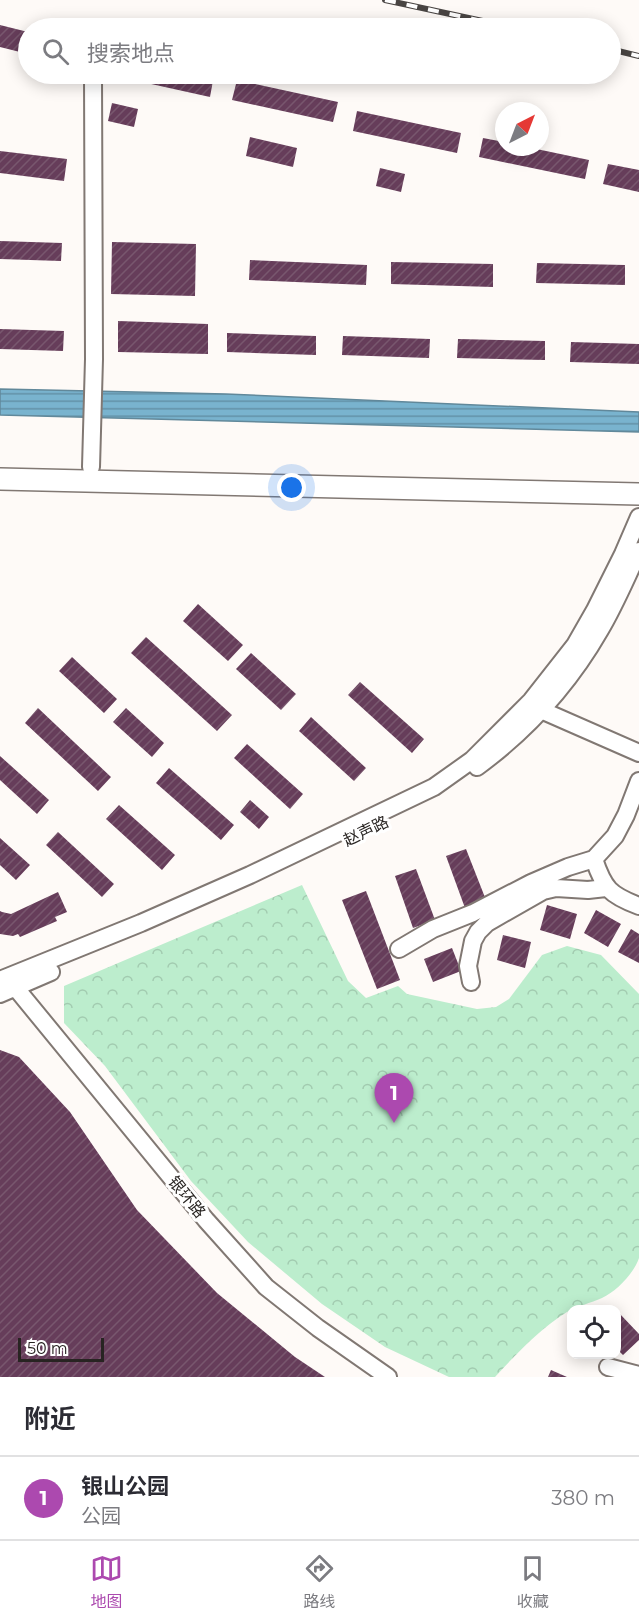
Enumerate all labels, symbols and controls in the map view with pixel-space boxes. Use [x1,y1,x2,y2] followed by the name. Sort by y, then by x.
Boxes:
[18,18,621,84] search box
[39,35,72,68] icon: search
[87,40,175,67] text: 搜索地点
[495,102,549,156] north arrow
[277,473,306,502] your location
[340,812,392,850] street label: 赵声路
[374,1074,414,1123] pin: 1
[165,1172,209,1222] street label: 银环路
[567,1305,621,1359] map controls
[567,1305,621,1359] button: locate
[18,1335,104,1362] scale bar
[27,1339,68,1358] text: 50 m
[24,1403,76,1435] text: 附近
[81,1473,169,1500] text: 银山公园
[40,1486,47,1510] text: 1
[551,1486,615,1510] text: 380 m
[81,1504,121,1528] text: 公园
[90,1552,123,1612] tab: 地图
[303,1552,336,1612] tab: 路线
[516,1552,549,1612] tab: 收藏

